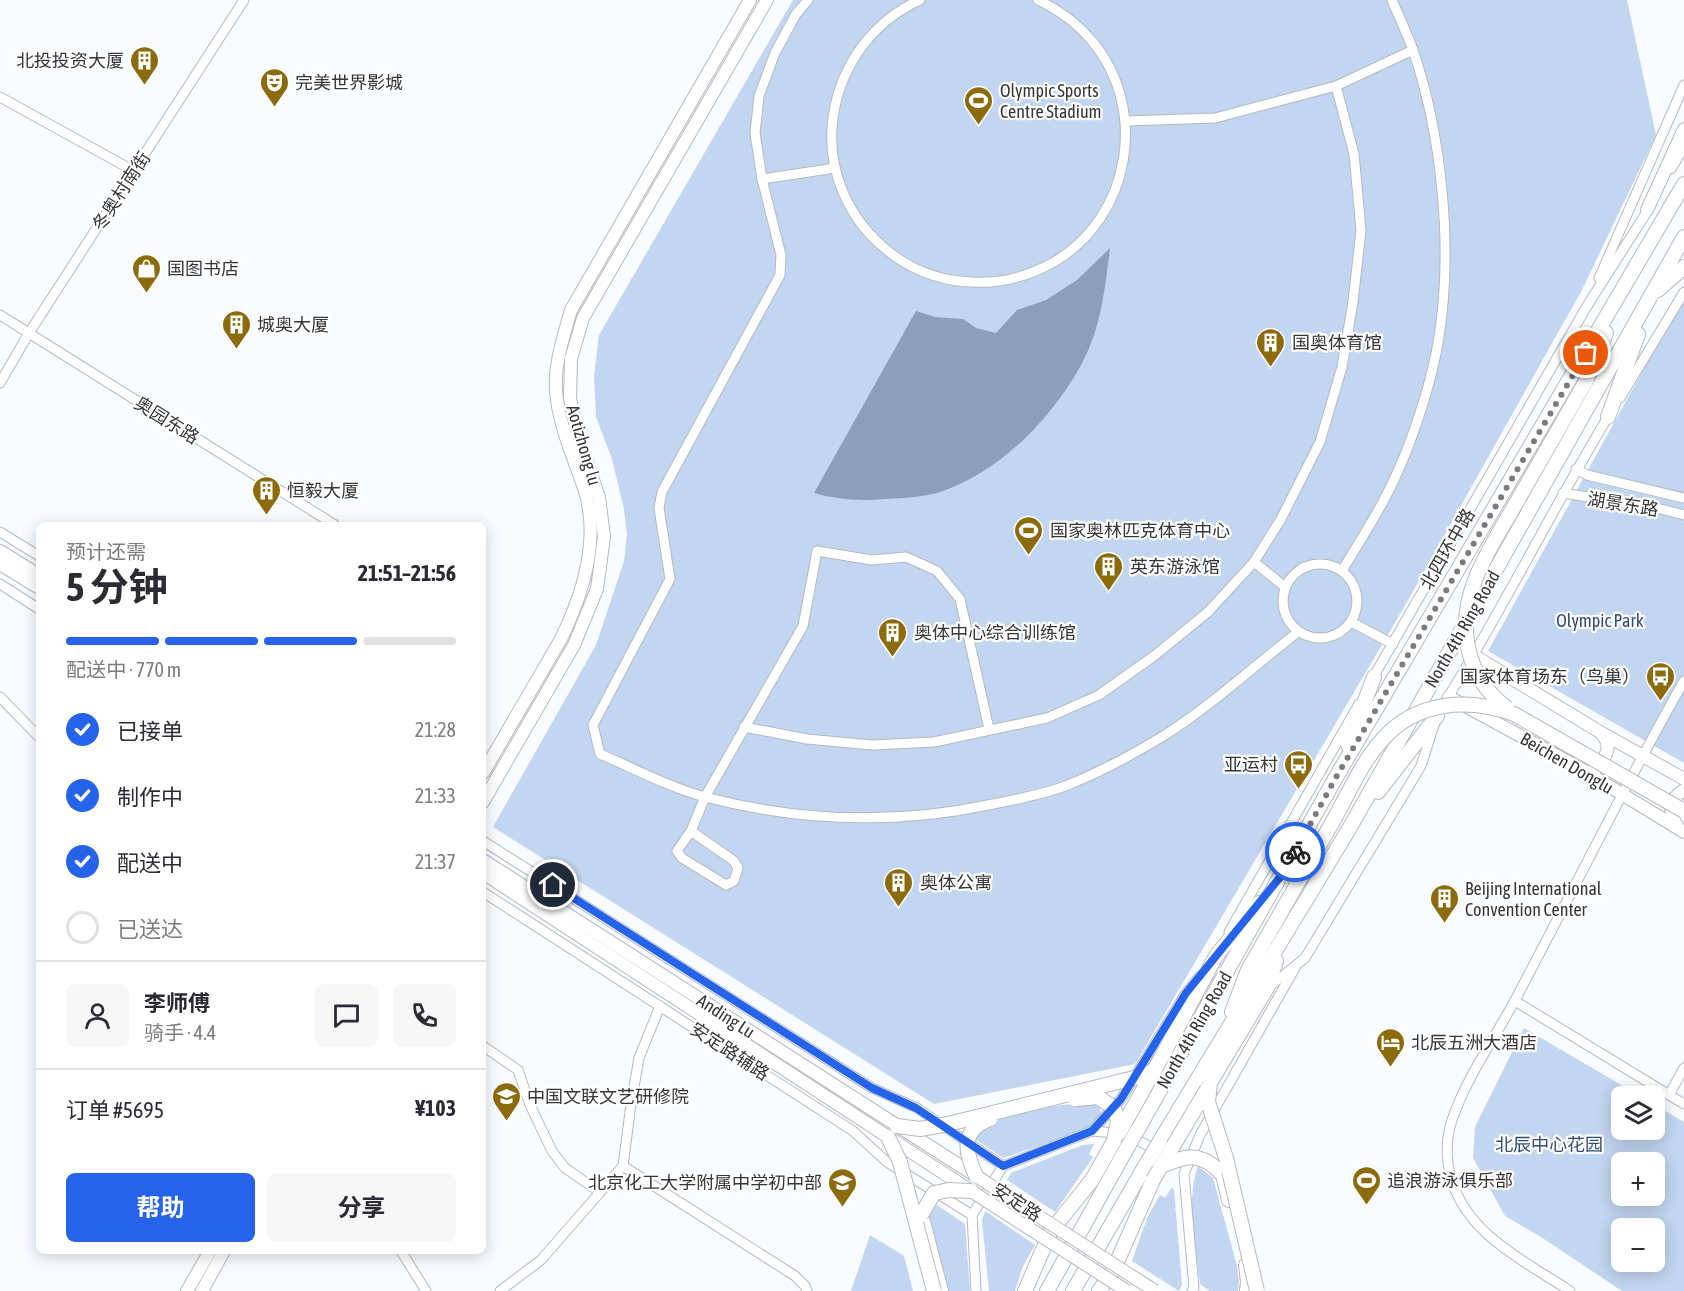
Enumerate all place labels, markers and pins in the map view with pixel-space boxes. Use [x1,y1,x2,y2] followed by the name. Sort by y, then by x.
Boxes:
[129,44,161,86] building icon: 北投投资大厦
[16,50,124,71] place label: 北投投资大厦
[258,66,290,108] theatre icon: 完美世界影城
[295,72,403,93] place label: 完美世界影城
[1000,80,1102,122] place label: Olympic Sports Centre Stadium
[963,84,995,126] sports icon: Olympic Sports Centre Stadium
[130,252,162,294] shop icon: 国图书店
[167,258,239,279] place label: 国图书店
[220,308,252,350] building icon: 城奥大厦
[257,314,329,335] place label: 城奥大厦
[1255,326,1287,368] building icon: 国奥体育馆
[1560,327,1611,378] pin
[1292,332,1382,353] place label: 国奥体育馆
[250,474,282,516] building icon: 恒毅大厦
[287,480,359,501] place label: 恒毅大厦
[1013,514,1045,556] sports icon: 国家奥林匹克体育中心
[1050,520,1230,541] place label: 国家奥林匹克体育中心
[1093,550,1125,592] building icon: 英东游泳馆
[1130,556,1220,577] place label: 英东游泳馆
[877,616,909,658] building icon: 奥体中心综合训练馆
[914,622,1076,643] place label: 奥体中心综合训练馆
[1645,660,1677,702] bus stop icon: 国家体育场东（鸟巢）
[1460,666,1640,687] place label: 国家体育场东（鸟巢）
[1283,748,1315,790] bus stop icon: 亚运村
[1224,754,1278,775] place label: 亚运村
[527,859,578,910] pin
[883,866,915,908] building icon: 奥体公寓
[920,872,992,893] place label: 奥体公寓
[1465,878,1602,920] place label: Beijing International Convention Center
[1428,882,1460,924] building icon: Beijing International Convention Center
[1374,1026,1406,1068] hotel icon: 北辰五洲大酒店
[1411,1032,1537,1053] place label: 北辰五洲大酒店
[490,1080,522,1122] school or university icon: 中国文联文艺研修院
[527,1086,689,1107] place label: 中国文联文艺研修院
[1350,1164,1382,1206] sports icon: 追浪游泳俱乐部
[827,1166,859,1208] school or university icon: 北京化工大学附属中学初中部
[1387,1170,1513,1191] place label: 追浪游泳俱乐部
[588,1172,822,1193] place label: 北京化工大学附属中学初中部

